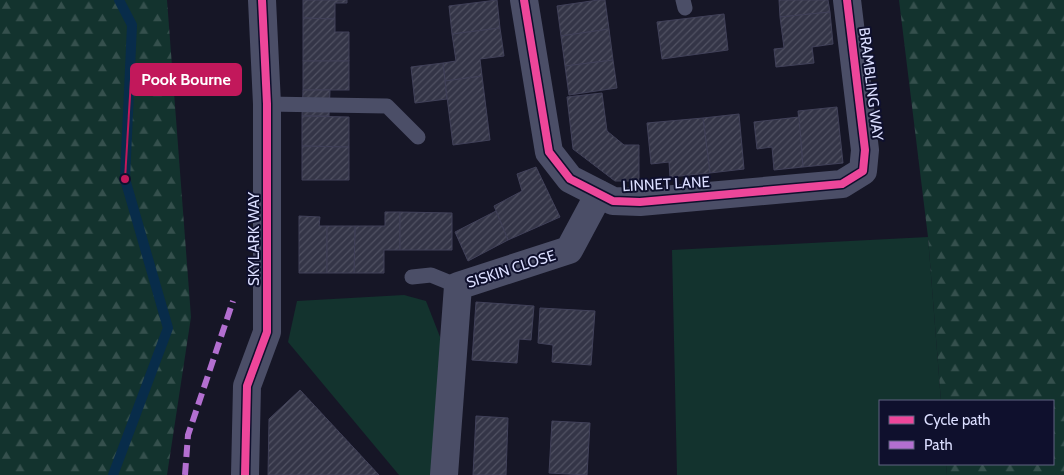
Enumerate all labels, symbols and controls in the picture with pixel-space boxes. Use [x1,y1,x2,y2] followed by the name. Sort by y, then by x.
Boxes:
[855,26,887,142] street label: BRAMBLING WAY
[131,64,241,95] callout: Pook Bourne
[141,70,231,89] text: Pook Bourne
[622,173,710,195] street label: LINNET LANE
[245,192,263,286] street label: SKYLARK WAY
[464,246,558,292] street label: SISKIN CLOSE
[879,400,1054,465] legend
[924,411,990,429] text: Cycle path
[924,436,953,454] text: Path

